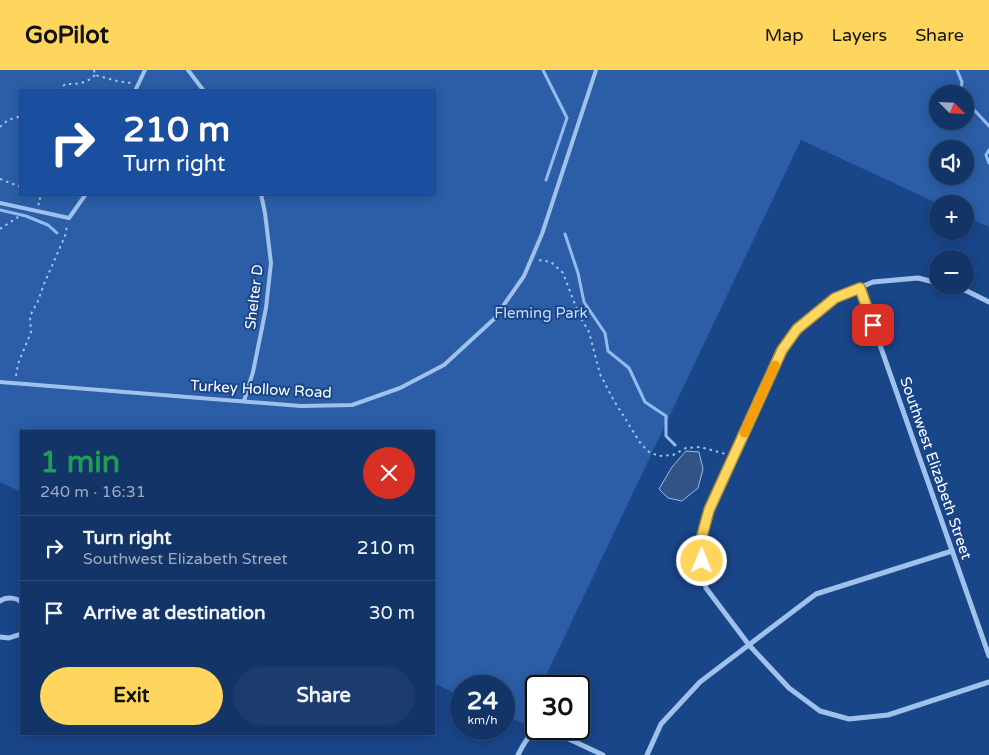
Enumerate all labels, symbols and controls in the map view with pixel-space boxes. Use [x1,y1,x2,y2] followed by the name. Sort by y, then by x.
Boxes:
[25,21,109,50] text: GoPilot
[765,24,804,46] text: Map
[832,24,887,46] text: Layers
[915,24,964,46] text: Share
[929,85,974,130] north arrow
[929,85,974,295] map controls
[123,109,230,151] text: 210 m
[40,110,105,175] icon: right
[929,140,974,185] button: sound
[123,151,225,177] text: Turn right
[929,195,974,240] button: +
[929,250,974,295] button: −
[241,263,267,331] street label: Shelter D
[494,304,588,322] park label: Fleming Park
[852,304,894,346] pin
[859,311,887,339] icon: arrive
[896,374,976,562] street label: Southwest Elizabeth Street
[190,376,332,402] street label: Turkey Hollow Road
[40,444,120,481] text: 1 min
[363,447,415,499] button: close
[40,482,146,502] text: 240 m · 16:31
[83,527,171,549] text: Turn right
[40,534,68,562] icon: right
[675,534,727,586] position arrow
[357,537,415,559] text: 210 m
[83,549,288,569] text: Southwest Elizabeth Street
[40,599,68,627] icon: arrive
[83,602,266,624] text: Arrive at destination
[369,602,415,624] text: 30 m
[40,667,223,725] button: Exit
[233,667,415,725] button: Share
[525,675,590,740] speed limit sign: 30
[467,686,498,716] text: 24
[467,713,498,727] text: km/h

